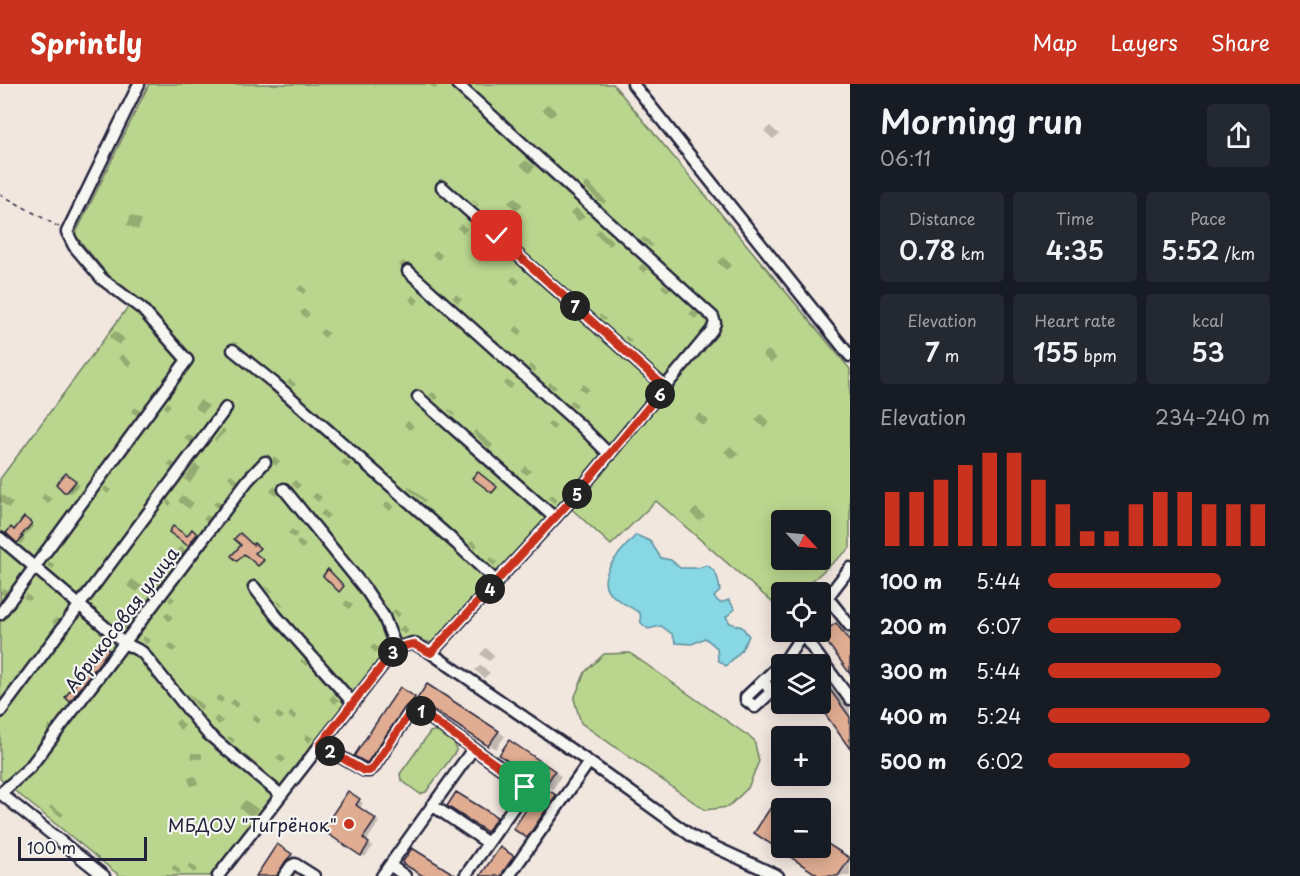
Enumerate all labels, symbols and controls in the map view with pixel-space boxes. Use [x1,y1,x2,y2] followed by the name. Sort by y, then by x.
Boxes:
[30,21,142,64] text: Sprintly
[1033,26,1077,58] text: Map
[1110,26,1178,58] text: Layers
[1211,26,1270,58] text: Share
[880,95,1083,145] text: Morning run
[1207,104,1270,167] button: share
[880,143,931,173] text: 06:11
[908,206,976,230] text: Distance
[1056,206,1094,230] text: Time
[1190,206,1226,230] text: Pace
[471,210,522,261] pin
[480,219,513,252] icon: check
[899,230,956,269] text: 0.78
[1046,230,1104,269] text: 4:35
[1161,230,1219,269] text: 5:52
[956,241,985,265] text: km
[1219,241,1255,265] text: /km
[560,291,590,321] pin: 7
[570,294,580,318] text: 7
[907,308,977,332] text: Elevation
[1035,308,1115,332] text: Heart rate
[1192,308,1224,332] text: kcal
[925,332,940,371] text: 7
[1033,332,1078,371] text: 155
[1191,332,1225,371] text: 53
[940,343,959,367] text: m
[1078,343,1117,367] text: bpm
[645,379,675,409] pin: 6
[654,382,666,406] text: 6
[880,402,966,432] text: Elevation
[1155,402,1270,432] text: 234–240 m
[562,479,592,509] pin: 5
[572,482,582,506] text: 5
[771,510,831,570] north arrow
[771,510,831,858] map controls
[57,540,185,697] street label: Абрикосовая улица
[880,566,942,596] text: 100 m
[976,566,1021,596] text: 5:44
[475,574,505,604] pin: 4
[485,577,495,601] text: 4
[771,582,831,642] button: locate
[880,611,947,641] text: 200 m
[976,611,1021,641] text: 6:07
[378,637,408,667] pin: 3
[388,640,398,664] text: 3
[771,654,831,714] button: layers
[880,656,948,686] text: 300 m
[976,656,1021,686] text: 5:44
[406,696,436,726] pin: 1
[417,699,425,723] text: 1
[880,701,948,731] text: 400 m
[976,701,1021,731] text: 5:24
[771,726,831,786] button: +
[315,736,345,766] pin: 2
[324,739,336,763] text: 2
[880,746,947,776] text: 500 m
[976,746,1024,776] text: 6:02
[499,761,550,812] pin
[508,770,541,803] icon: arrive
[771,798,831,858] button: −
[168,811,337,838] place label: МБДОУ "Тигрёнок"
[342,817,356,831] marker: МБДОУ "Тигрёнок"
[18,834,147,862] scale bar
[27,835,76,859] text: 100 m

